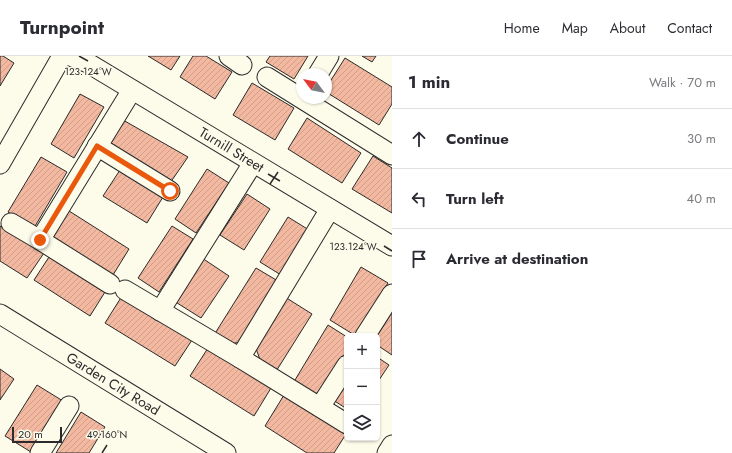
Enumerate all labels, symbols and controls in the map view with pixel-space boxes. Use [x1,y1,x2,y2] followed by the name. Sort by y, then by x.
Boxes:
[20,14,104,41] text: Turnpoint
[504,18,540,38] text: Home
[562,18,588,38] text: Map
[610,18,645,38] text: About
[667,18,712,38] text: Contact
[64,64,112,79] text: 123.124°W
[296,68,332,104] north arrow
[408,70,450,94] text: 1 min
[649,73,716,92] text: Walk · 70 m
[195,122,269,177] street label: Turnill Street
[408,128,430,150] icon: ahead
[446,128,509,150] text: Continue
[687,129,716,148] text: 30 m
[161,182,179,200] route start
[408,188,430,210] icon: left
[446,188,504,210] text: Turn left
[687,189,716,208] text: 40 m
[31,231,49,249] route end
[329,239,377,254] text: 123.124°W
[408,248,430,270] icon: arrive
[446,248,588,270] text: Arrive at destination
[344,333,380,441] map controls
[344,333,380,369] button: +
[63,347,164,420] street label: Garden City Road
[344,369,380,405] button: −
[344,405,380,441] button: layers
[12,425,62,444] scale bar
[18,426,43,442] text: 20 m
[87,427,127,442] text: 49.160°N

